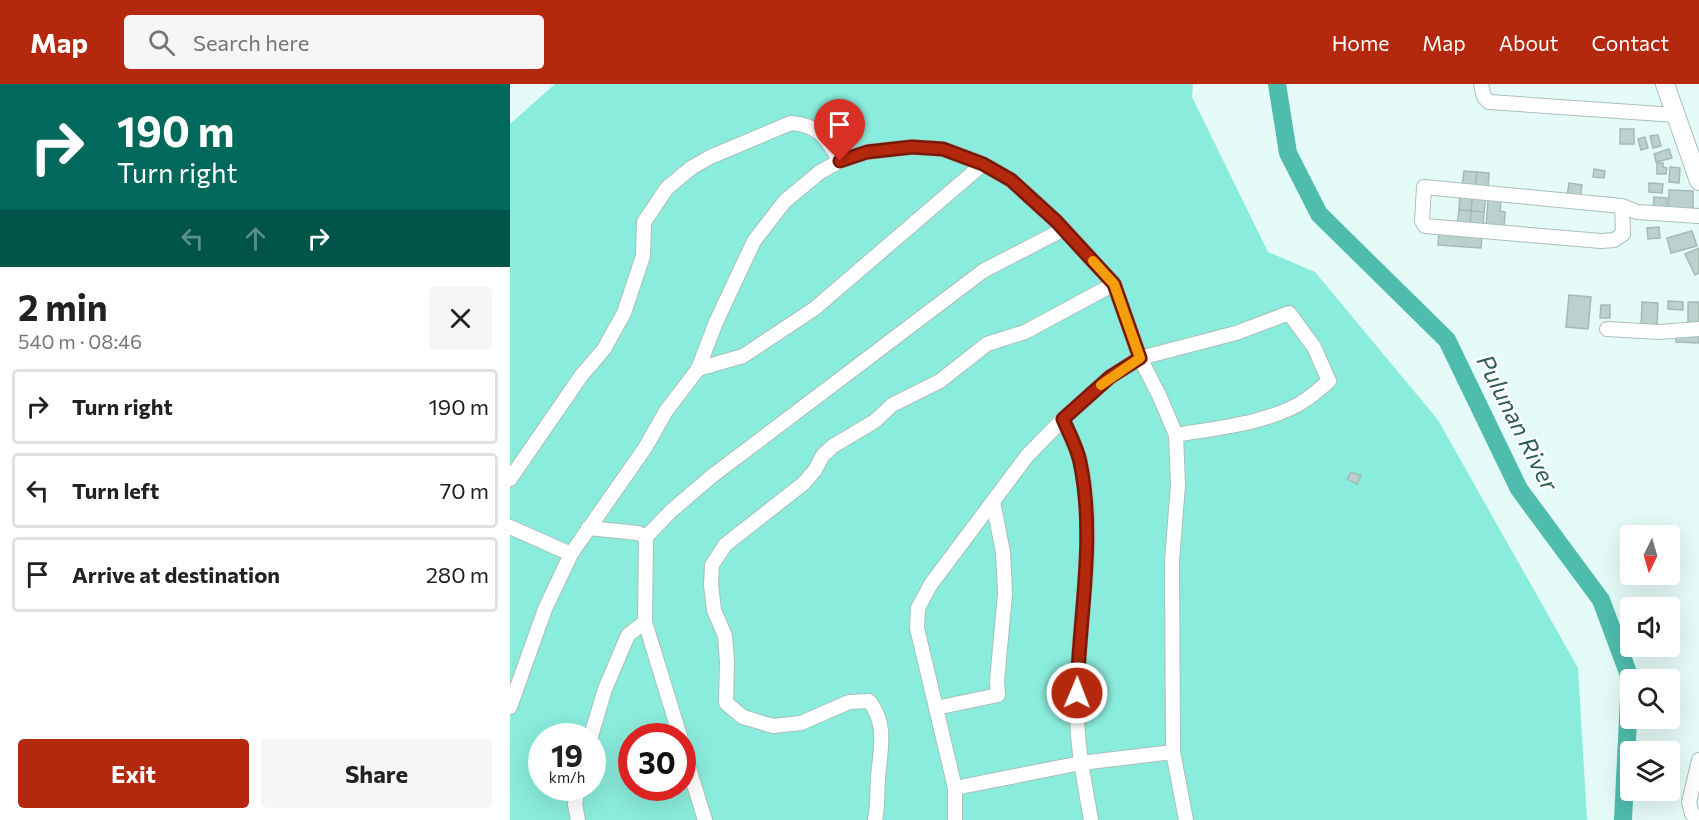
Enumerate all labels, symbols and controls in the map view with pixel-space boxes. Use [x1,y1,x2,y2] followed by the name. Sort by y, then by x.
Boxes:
[124,15,544,69] search box
[30,25,88,59] text: Map
[145,26,178,59] icon: search
[193,29,309,56] text: Search here
[1332,30,1389,55] text: Home
[1422,30,1466,55] text: Map
[1499,30,1558,55] text: About
[1591,30,1669,55] text: Contact
[814,99,865,161] pin
[117,104,235,156] text: 190 m
[18,108,96,186] icon: right
[823,108,856,141] icon: arrive
[117,156,237,189] text: Turn right
[176,222,209,255] icon: left
[239,222,272,255] icon: ahead
[302,222,335,255] icon: right
[18,284,108,328] text: 2 min
[429,287,492,350] button: close
[18,329,142,353] text: 540 m · 08:46
[1472,349,1566,497] water label: Pulunan River
[21,390,54,423] icon: right
[72,393,173,420] text: Turn right
[428,393,489,420] text: 190 m
[21,474,54,507] icon: left
[72,477,159,504] text: Turn left
[440,477,489,504] text: 70 m
[1620,525,1680,585] north arrow
[1620,525,1680,801] map controls
[21,558,54,591] icon: arrive
[72,561,280,588] text: Arrive at destination
[426,561,489,588] text: 280 m
[1620,597,1680,657] button: sound
[1045,661,1109,725] position arrow
[1620,669,1680,729] button: search
[618,723,696,801] speed limit sign: 30
[551,736,583,773] text: 19
[18,739,249,808] button: Exit
[261,739,492,808] button: Share
[1620,741,1680,801] button: layers
[549,768,585,786] text: km/h

